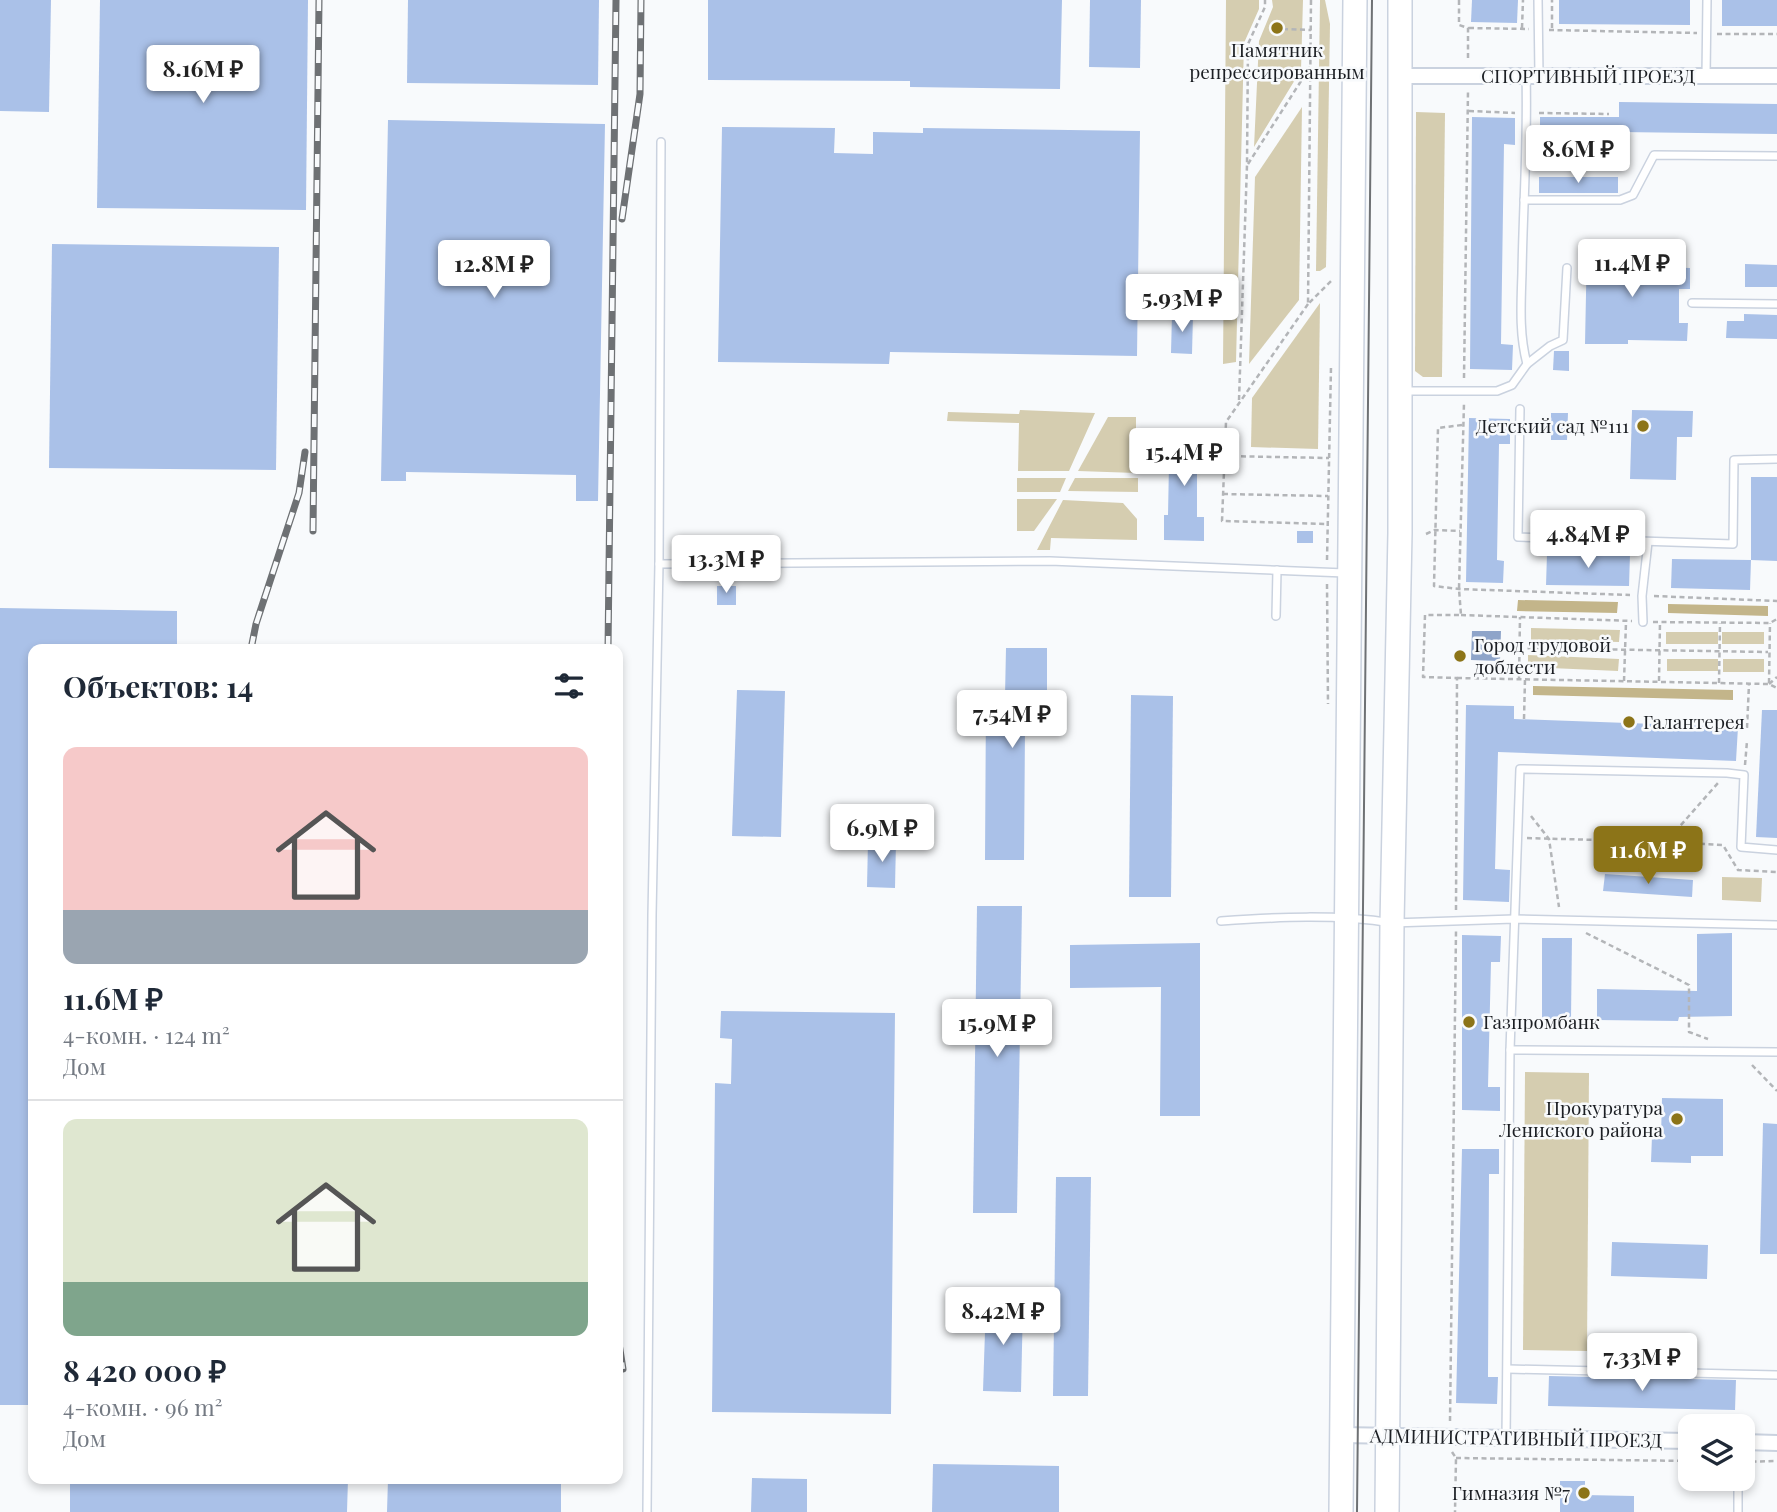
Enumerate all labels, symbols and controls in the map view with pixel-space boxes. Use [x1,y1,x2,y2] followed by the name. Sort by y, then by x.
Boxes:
[1269,20,1285,36] marker: Памятник репрессированным
[1189,36,1365,84] place label: Памятник репрессированным
[138,46,268,105] pin: 8.16M ₽
[163,52,243,83] text: 8.16M ₽
[1481,62,1695,88] street label: СПОРТИВНЫЙ ПРОЕЗД
[1521,125,1635,185] pin: 8.6M ₽
[1542,132,1614,163] text: 8.6M ₽
[429,240,559,300] pin: 12.8M ₽
[1567,240,1697,299] pin: 11.4M ₽
[1594,246,1670,277] text: 11.4M ₽
[454,247,534,278] text: 12.8M ₽
[1117,274,1247,334] pin: 5.93M ₽
[1142,281,1222,312] text: 5.93M ₽
[1476,412,1629,438] place label: Детский сад №111
[1635,418,1651,434] marker: Детский сад №111
[1119,428,1249,488] pin: 15.4M ₽
[1145,435,1223,466] text: 15.4M ₽
[1523,510,1653,570] pin: 4.84M ₽
[1546,517,1630,548] text: 4.84M ₽
[661,536,791,595] pin: 13.3M ₽
[688,542,764,573] text: 13.3M ₽
[1474,631,1611,679] place label: Город трудовой доблести
[1452,648,1468,664] marker: Город трудовой доблести
[63,666,253,706] text: Объектов: 14
[550,667,588,705] icon: filters
[947,690,1077,750] pin: 7.54M ₽
[973,697,1051,728] text: 7.54M ₽
[1643,708,1745,734] place label: Галантерея
[1621,714,1637,730] marker: Галантерея
[263,792,389,918] icon: home
[825,804,939,864] pin: 6.9M ₽
[846,811,918,842] text: 6.9M ₽
[1583,826,1713,886] pin: 11.6M ₽
[1610,833,1686,864] text: 11.6M ₽
[63,978,163,1018] text: 11.6M ₽
[932,1000,1062,1059] pin: 15.9M ₽
[958,1006,1036,1037] text: 15.9M ₽
[1483,1008,1600,1034] place label: Газпромбанк
[1461,1014,1477,1030] marker: Газпромбанк
[63,1019,230,1050] text: 4-комн. · 124 m²
[63,1050,106,1081] text: Дом
[1498,1094,1664,1142] place label: Прокуратура Лениского района
[1669,1111,1685,1127] marker: Прокуратура Лениского района
[263,1164,389,1290] icon: home
[938,1288,1068,1347] pin: 8.42M ₽
[961,1294,1045,1325] text: 8.42M ₽
[1577,1334,1707,1393] pin: 7.33M ₽
[1603,1340,1681,1371] text: 7.33M ₽
[63,1350,227,1390] text: 8 420 000 ₽
[63,1391,222,1422] text: 4-комн. · 96 m²
[1678,1414,1755,1491] map controls
[1678,1414,1755,1491] button: layers
[1369,1421,1662,1453] street label: АДМИНИСТРАТИВНЫЙ ПРОЕЗД
[63,1422,106,1453] text: Дом
[1452,1479,1570,1505] place label: Гимназия №7
[1576,1485,1592,1501] marker: Гимназия №7

